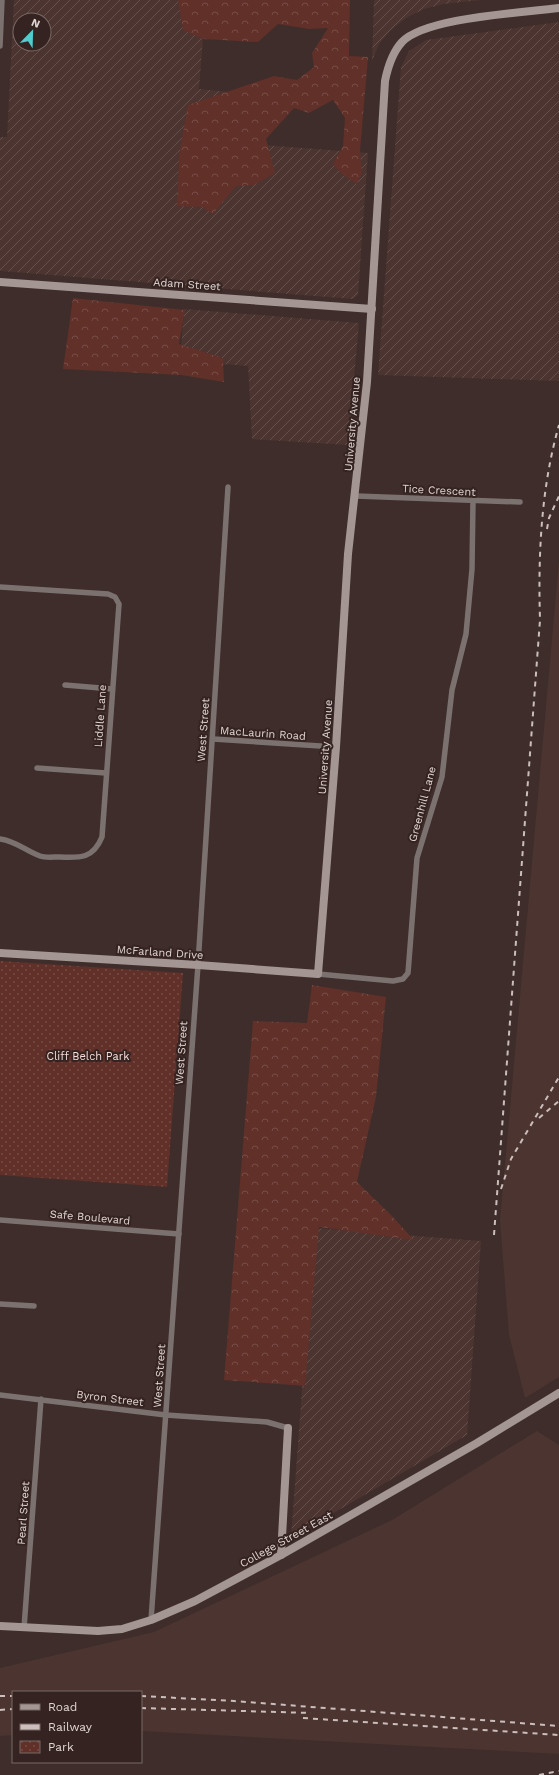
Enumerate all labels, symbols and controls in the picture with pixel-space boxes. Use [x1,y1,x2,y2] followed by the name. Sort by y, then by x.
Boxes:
[12,12,52,52] north arrow
[29,16,42,31] text: N
[153,276,222,293] street label: Adam Street
[342,376,363,472] street label: University Avenue
[402,482,476,499] street label: Tice Crescent
[92,684,109,748] street label: Liddle Lane
[195,697,212,762] street label: West Street
[316,699,335,795] street label: University Avenue
[220,724,306,743] street label: MacLaurin Road
[406,765,439,843] street label: Greenhill Lane
[116,943,204,962] street label: McFarland Drive
[173,1020,190,1085] street label: West Street
[46,1050,130,1063] park label: Cliff Belch Park
[49,1208,131,1227] street label: Safe Boulevard
[151,1343,168,1408] street label: West Street
[76,1388,145,1409] street label: Byron Street
[15,1481,32,1545] street label: Pearl Street
[238,1508,335,1570] street label: College Street East
[12,1691,142,1763] legend
[48,1700,77,1714] text: Road
[48,1720,93,1734] text: Railway
[48,1740,74,1754] text: Park

